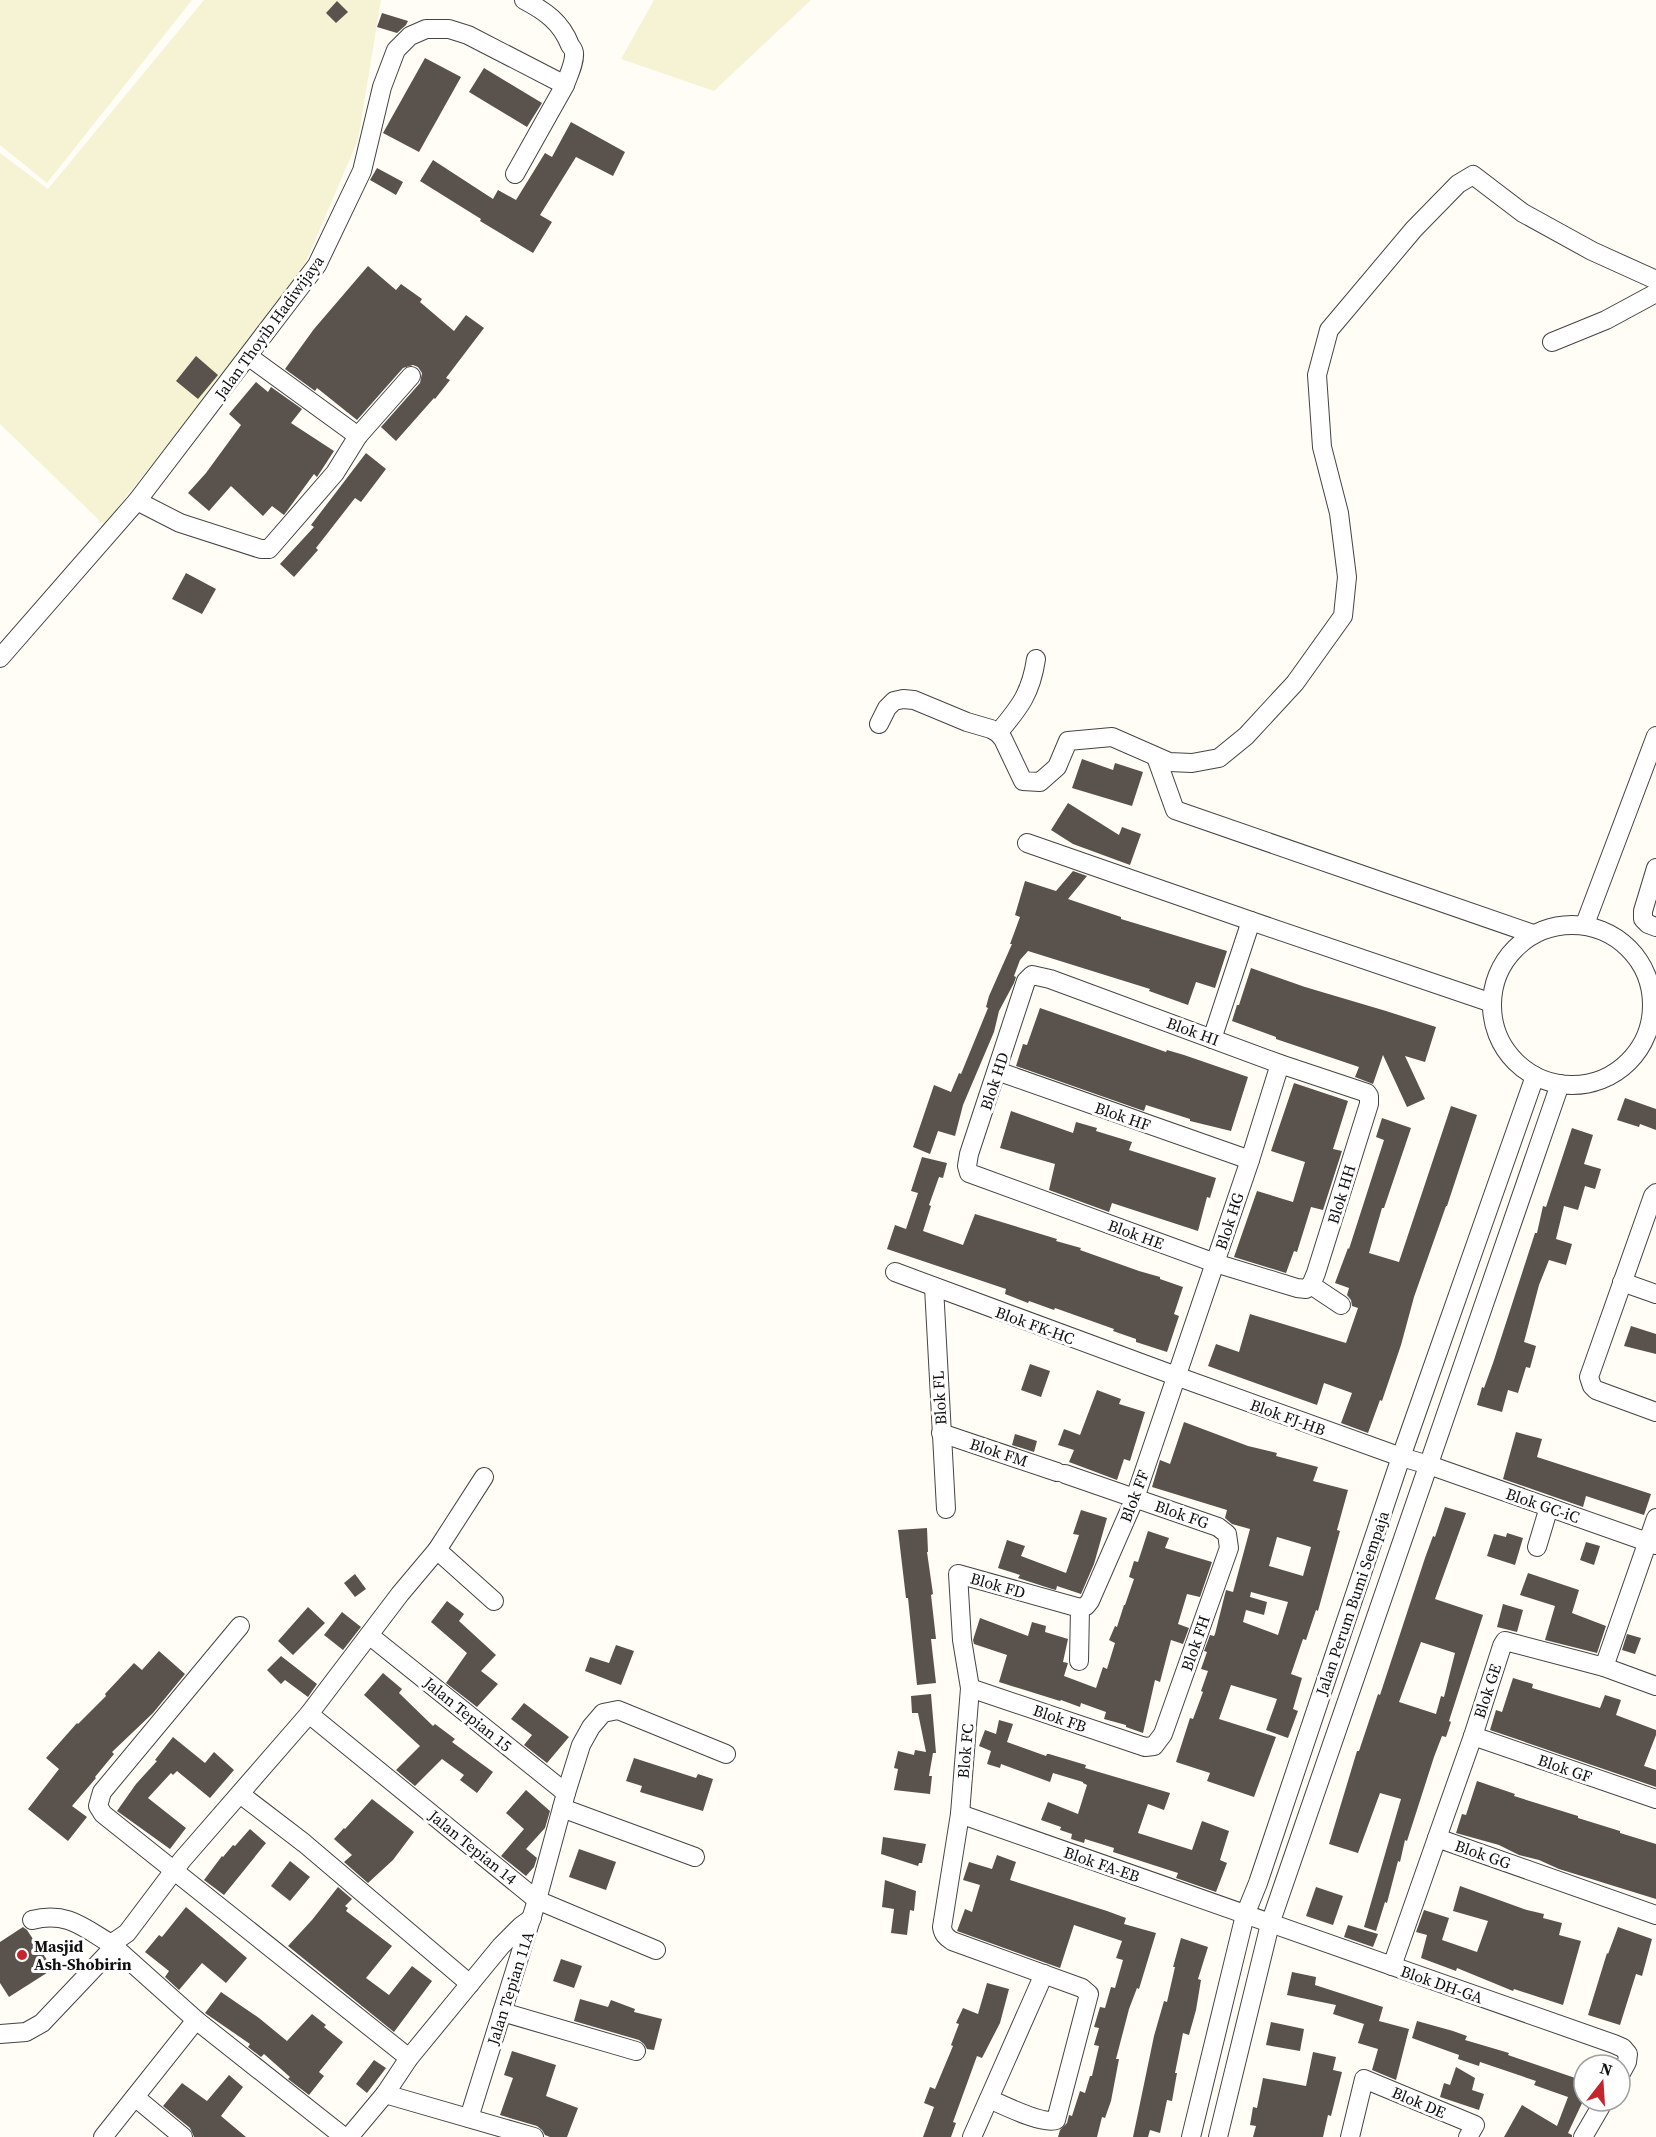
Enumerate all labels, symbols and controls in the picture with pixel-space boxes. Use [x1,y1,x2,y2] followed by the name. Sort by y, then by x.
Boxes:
[209,250,329,404] street label: Jalan Thoyib Hadiwijaya
[1164,1011,1222,1051] street label: Blok HI
[974,1049,1014,1113] street label: Blok HD
[1092,1096,1154,1136] street label: Blok HF
[1322,1162,1360,1226] street label: Blok HH
[1209,1190,1249,1252] street label: Blok HG
[1105,1214,1167,1254] street label: Blok HE
[993,1301,1077,1349] street label: Blok FK-HC
[927,1370,951,1426] street label: Blok FL
[1247,1393,1329,1441] street label: Blok FJ-HB
[967,1432,1031,1472] street label: Blok FM
[1114,1467,1154,1525] street label: Blok FF
[1503,1482,1583,1528] street label: Blok GC-iC
[1152,1495,1212,1534] street label: Blok FG
[1310,1507,1394,1699] street label: Jalan Perum Bumi Sempaja
[968,1567,1028,1603] street label: Blok FD
[1175,1612,1215,1674] street label: Blok FH
[1468,1661,1506,1721] street label: Blok GE
[418,1671,517,1756] street label: Jalan Tepian 15
[1030,1699,1090,1737] street label: Blok FB
[952,1723,978,1779] street label: Blok FC
[1535,1749,1595,1787] street label: Blok GF
[423,1804,522,1889] street label: Jalan Tepian 14
[1452,1834,1514,1874] street label: Blok GG
[1061,1841,1143,1887] street label: Blok FA-EB
[481,1928,539,2049] street label: Jalan Tepian 11A
[34,1935,132,1975] place label: Masjid Ash-Shobirin
[15,1948,29,1962] marker: Masjid Ash-Shobirin
[1398,1960,1486,2008] street label: Blok DH-GA
[1572,2053,1632,2113] north arrow
[1598,2056,1616,2081] text: N
[1389,2081,1450,2123] street label: Blok DE

